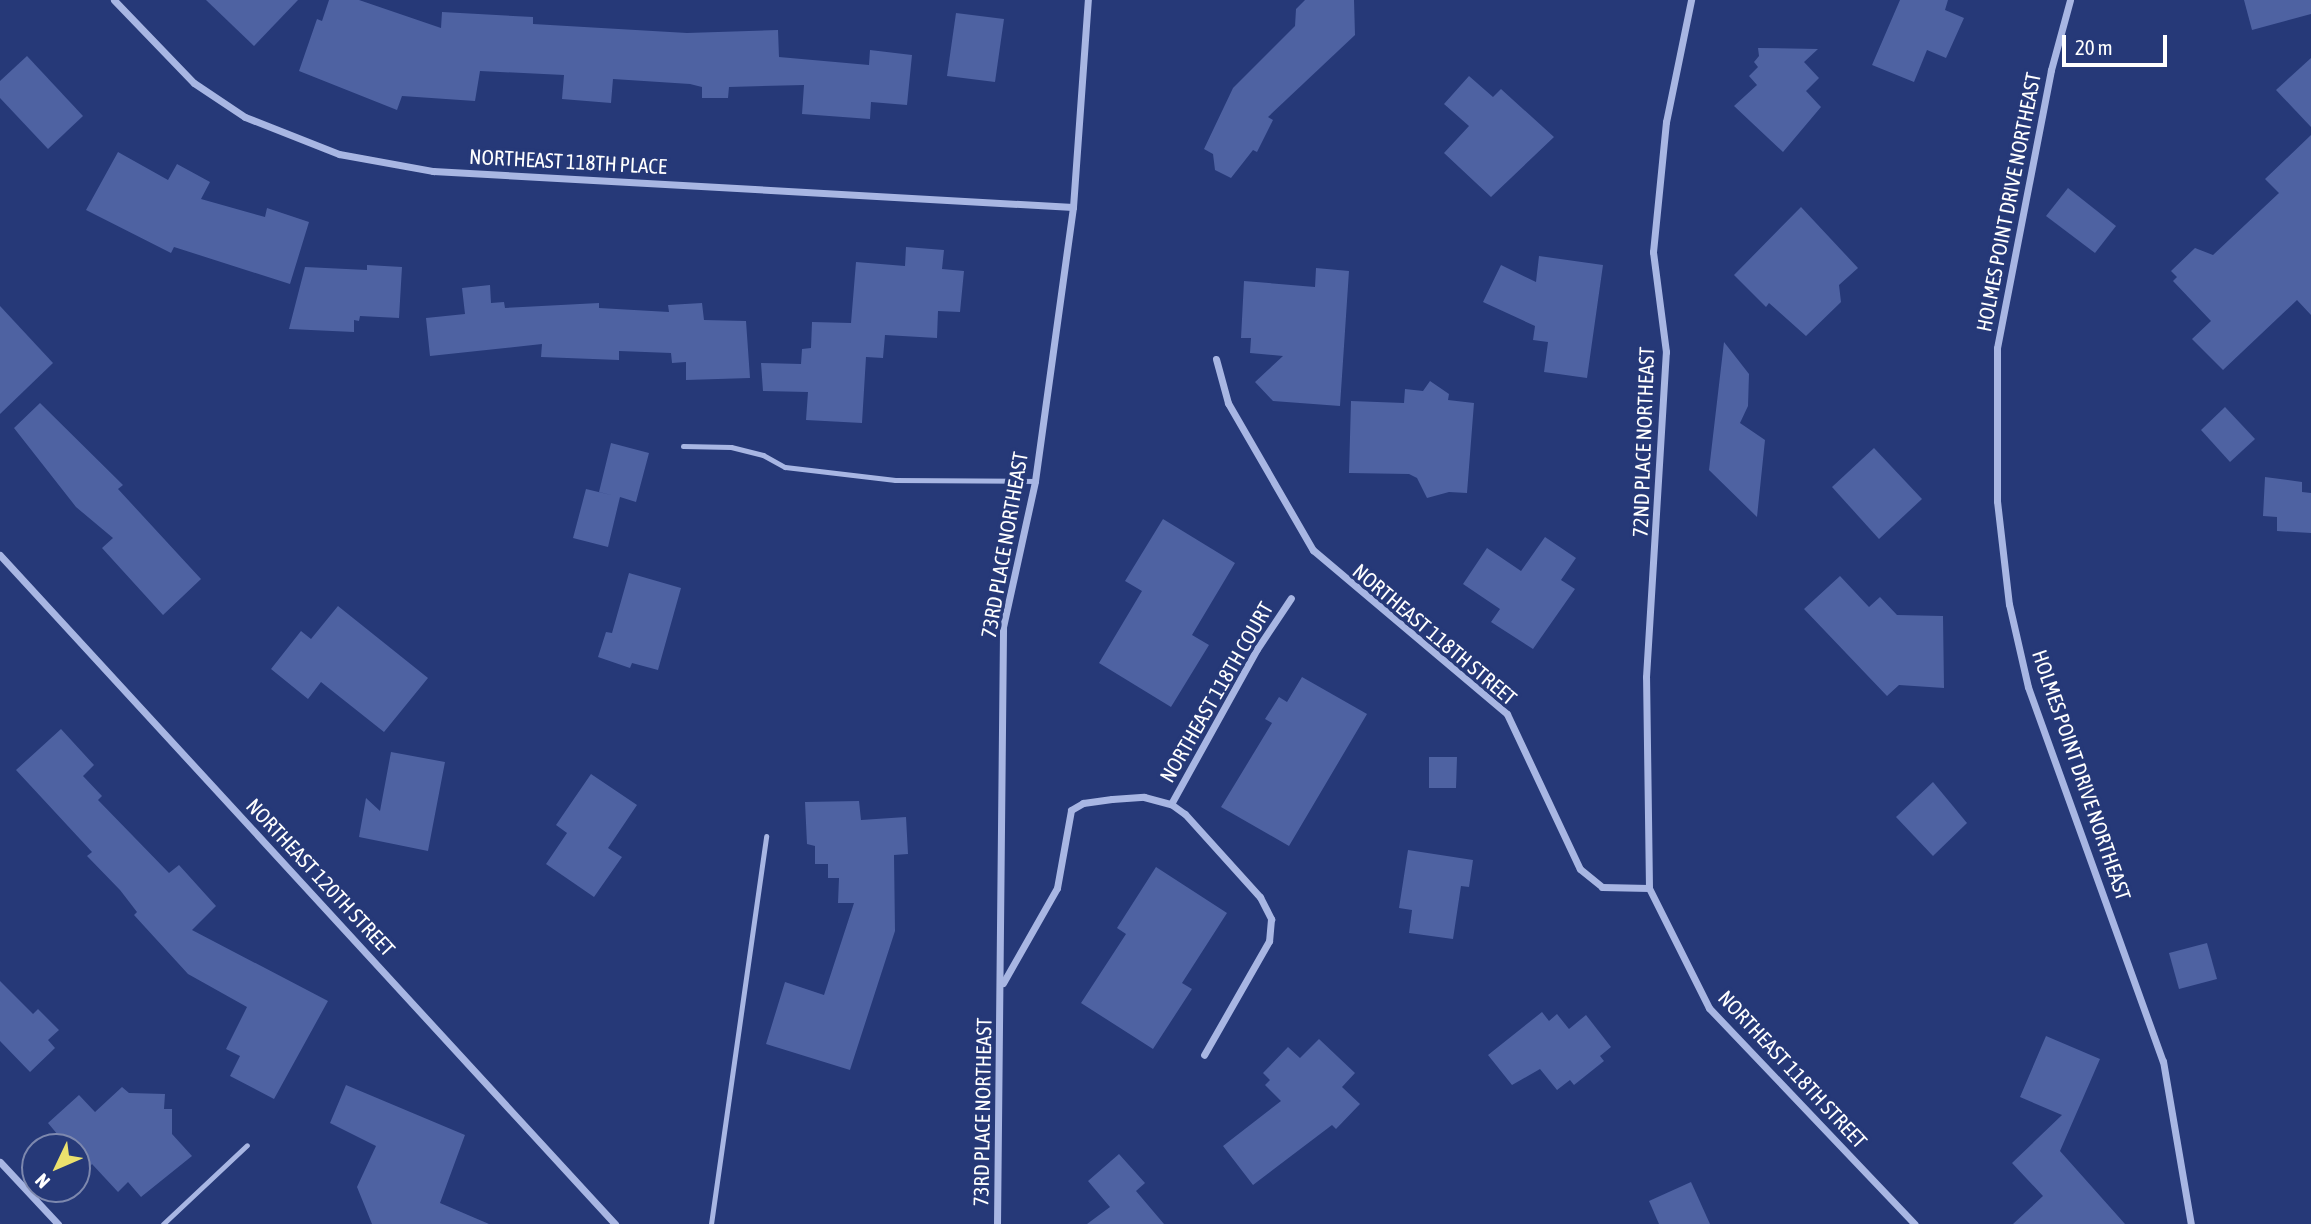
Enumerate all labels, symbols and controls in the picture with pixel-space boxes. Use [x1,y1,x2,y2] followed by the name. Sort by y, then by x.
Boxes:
[2066,21,2171,65] scale bar
[2075,35,2113,59] text: 20 m
[1971,70,2045,334] street label: HOLMES POINT DRIVE NORTHEAST
[469,143,667,179] street label: NORTHEAST 118TH PLACE
[1627,346,1659,538] street label: 72ND PLACE NORTHEAST
[975,450,1033,640] street label: 73RD PLACE NORTHEAST
[1348,558,1522,710] street label: NORTHEAST 118TH STREET
[1154,597,1278,787] street label: NORTHEAST 118TH COURT
[2027,646,2137,904] street label: HOLMES POINT DRIVE NORTHEAST
[241,793,401,961] street label: NORTHEAST 120TH STREET
[1713,985,1873,1153] street label: NORTHEAST 118TH STREET
[968,1017,996,1207] street label: 73RD PLACE NORTHEAST
[21,1133,91,1203] north arrow
[31,1170,54,1193] text: N

